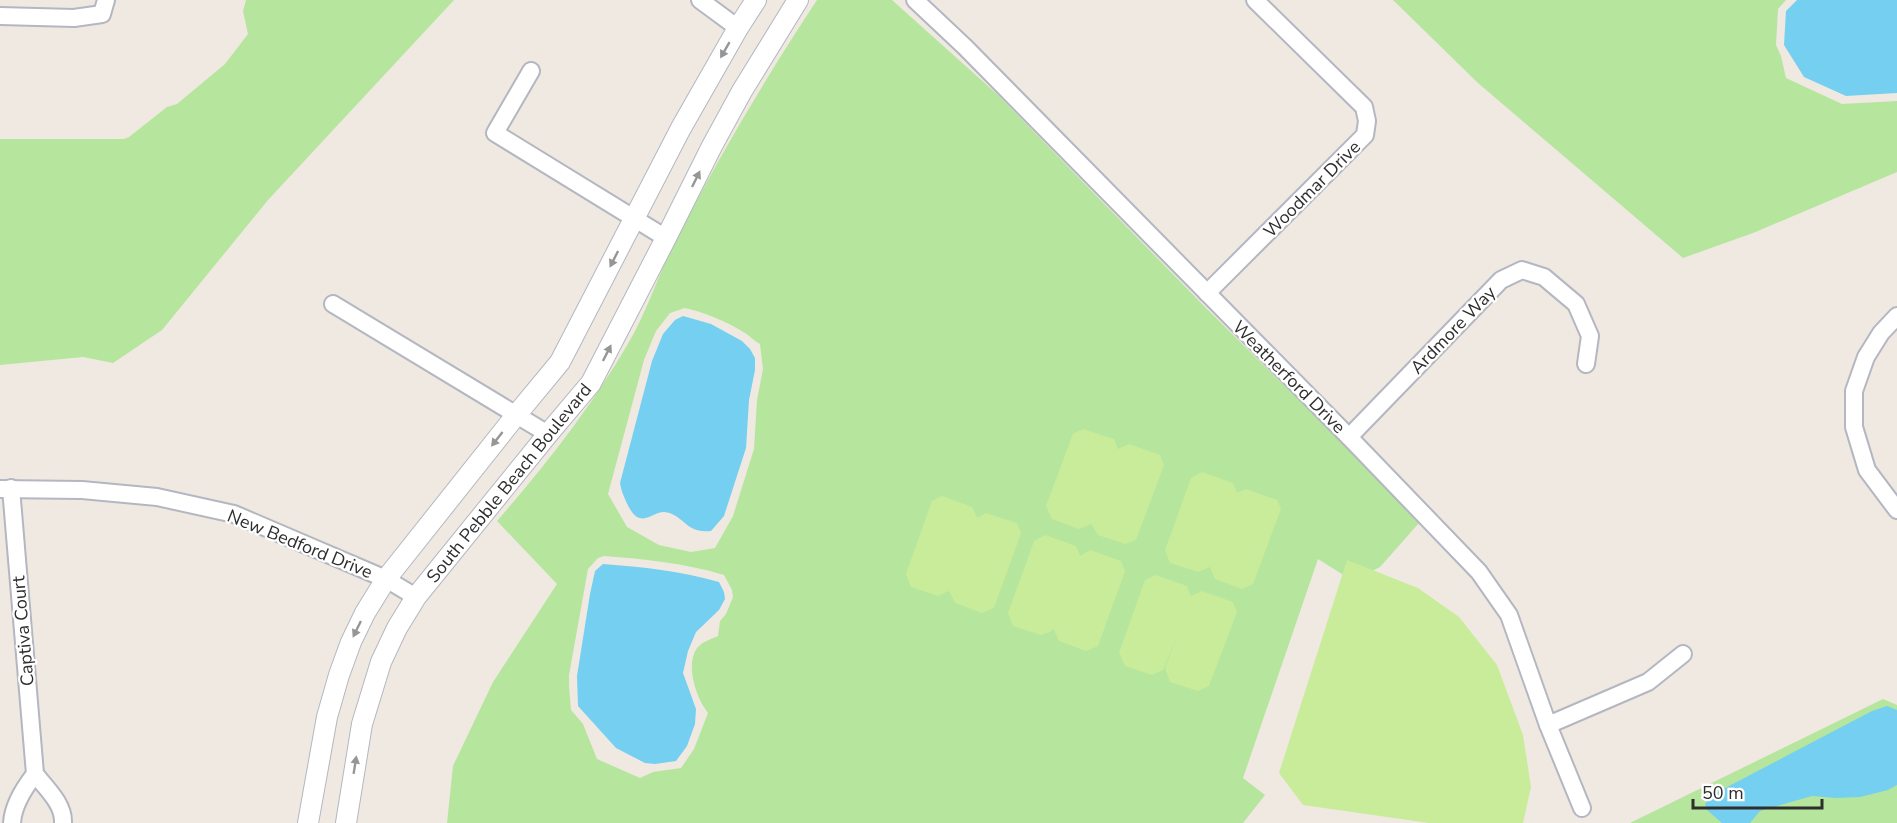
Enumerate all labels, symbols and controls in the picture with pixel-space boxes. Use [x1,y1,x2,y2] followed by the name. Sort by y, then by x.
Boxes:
[720,42,730,59] one-way arrow
[1258,135,1366,243] street label: Woodmar Drive
[691,171,700,188] one-way arrow
[609,251,619,268] one-way arrow
[1405,280,1502,379] street label: Ardmore Way
[1227,315,1351,439] street label: Weatherford Drive
[602,344,612,361] one-way arrow
[421,378,597,588] street label: South Pebble Beach Boulevard
[490,431,503,447] one-way arrow
[224,504,376,584] street label: New Bedford Drive
[6,574,40,687] street label: Captiva Court
[352,621,361,638] one-way arrow
[351,756,360,775] one-way arrow
[1693,772,1822,810] scale bar
[1702,781,1744,805] text: 50 m

